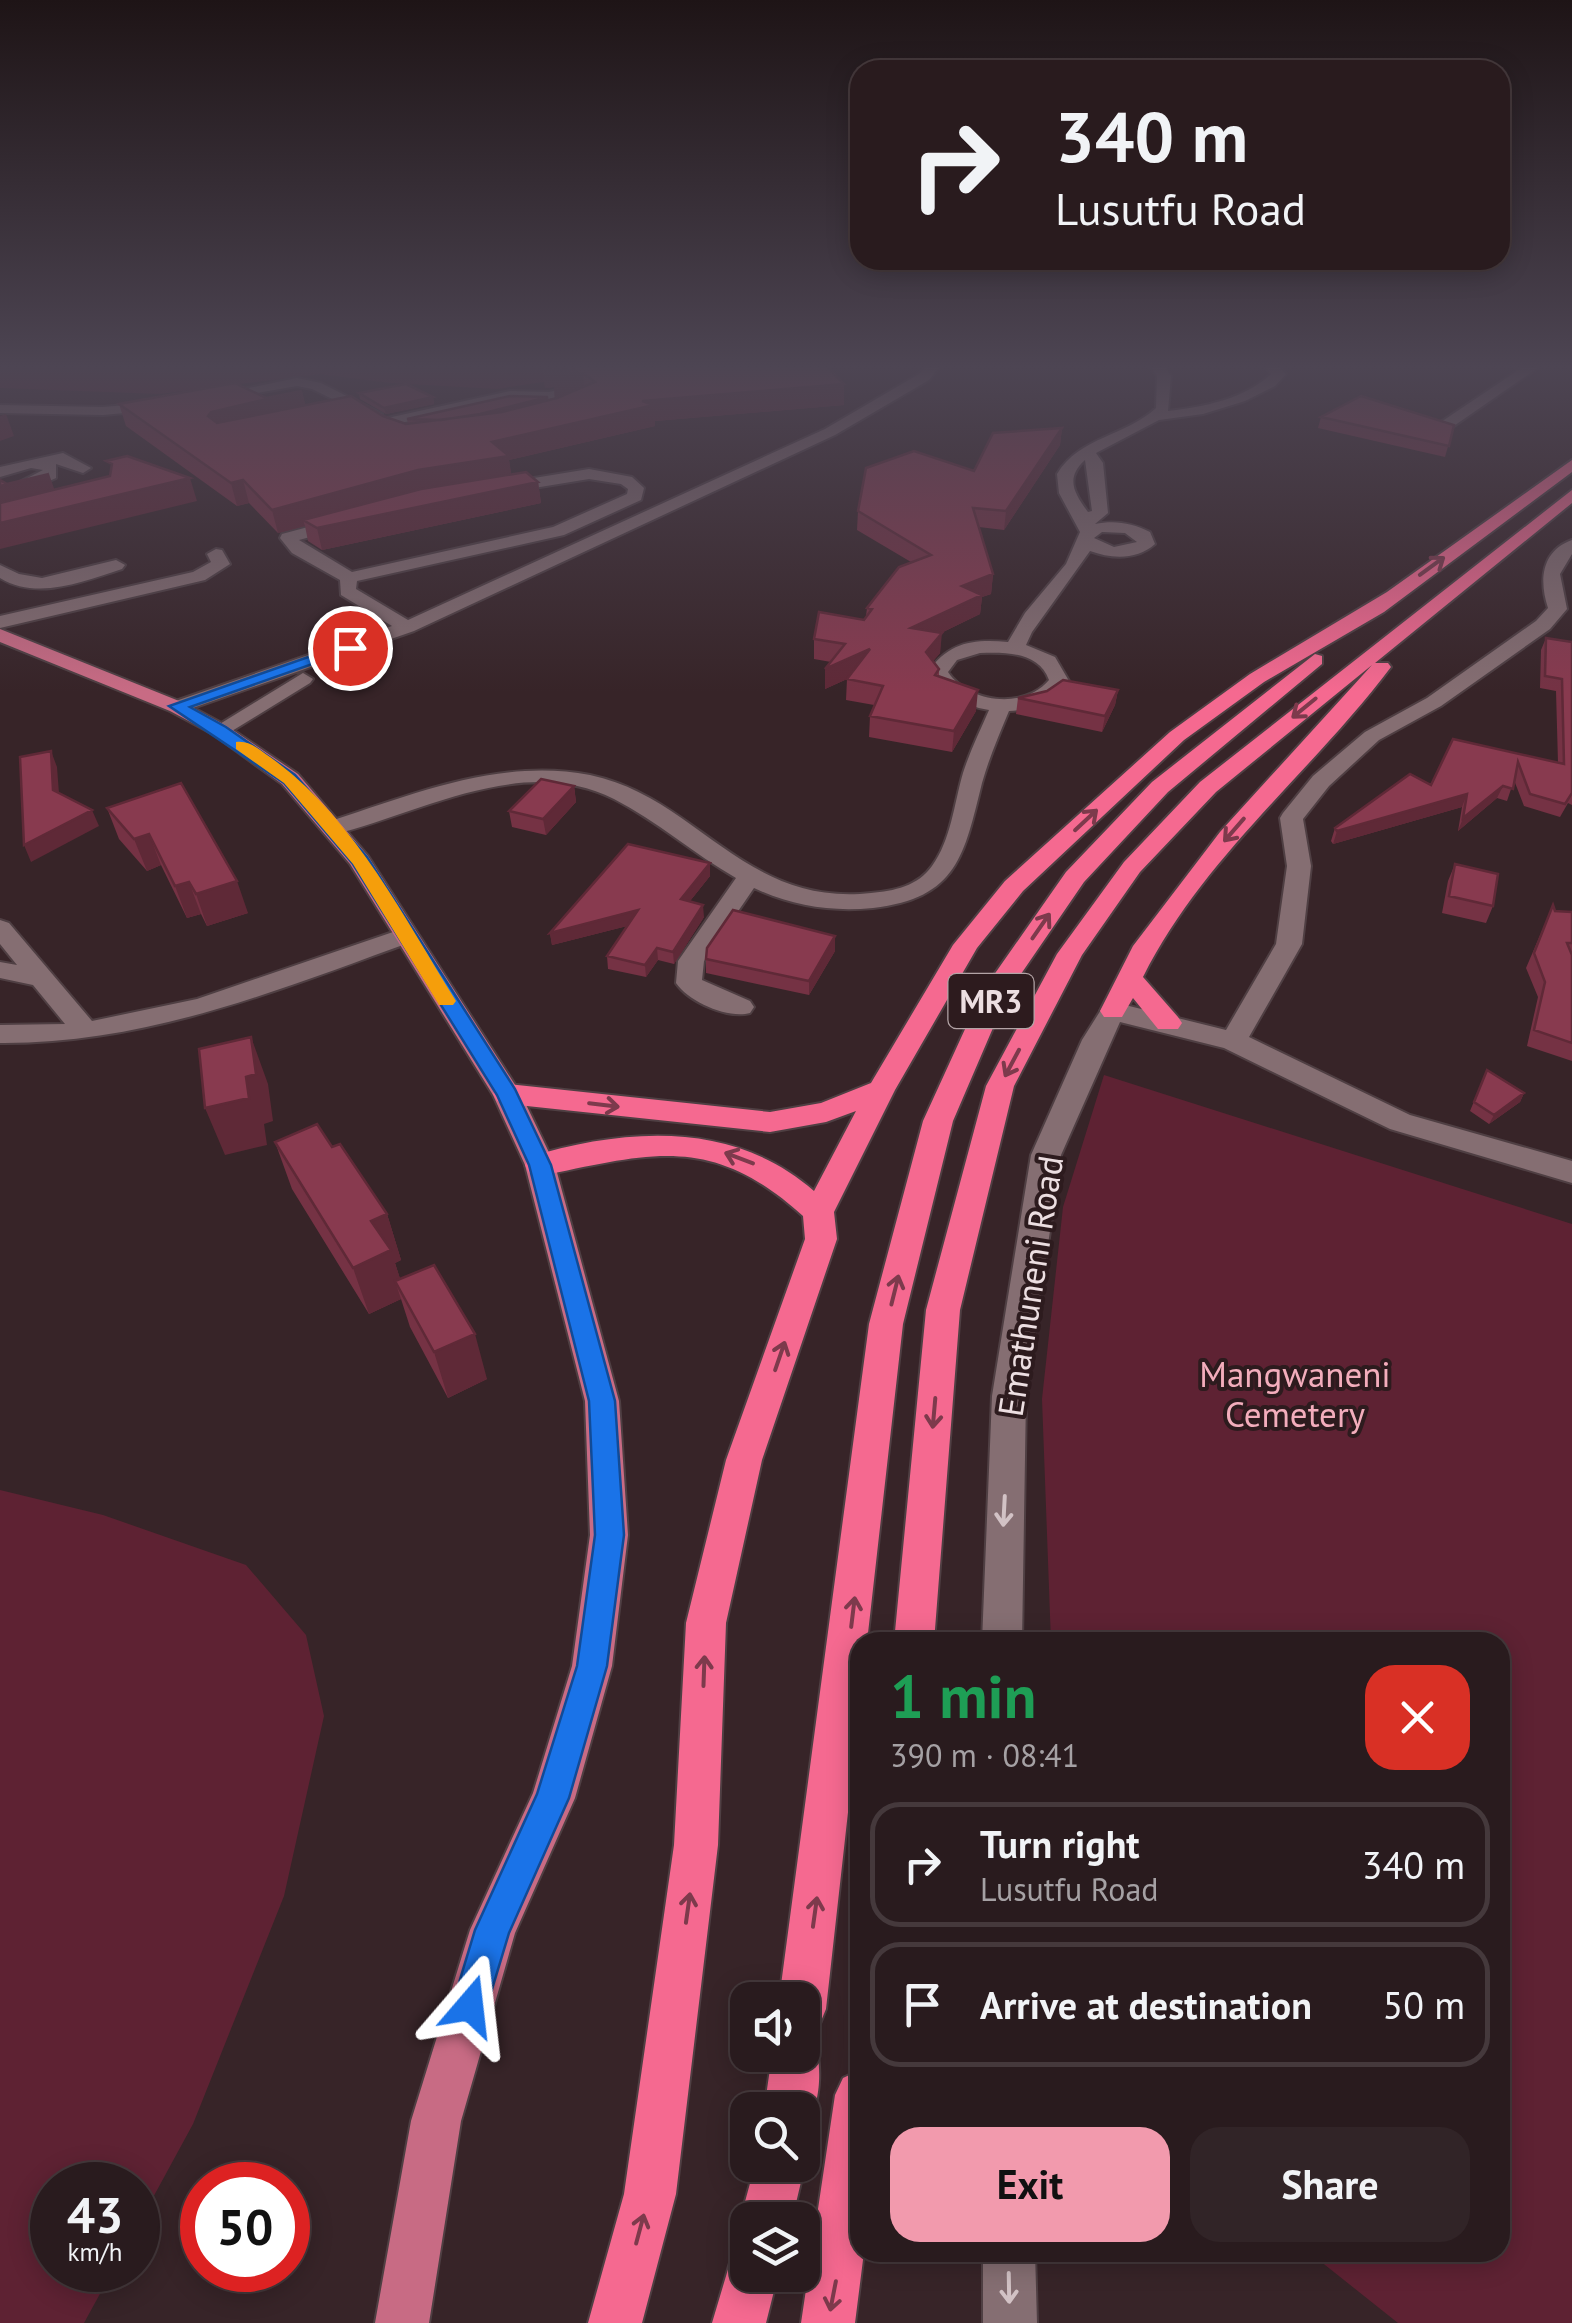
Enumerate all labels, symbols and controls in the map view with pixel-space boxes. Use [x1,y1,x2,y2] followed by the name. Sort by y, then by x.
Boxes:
[1055,91,1248,181] text: 340 m
[890,100,1020,230] icon: right
[1055,179,1306,237] text: Lusutfu Road
[1418,556,1446,577] one-way arrow
[308,606,393,691] pin
[323,621,378,676] icon: arrive
[1291,697,1317,719] one-way arrow
[1073,808,1099,832] one-way arrow
[1223,817,1246,842] one-way arrow
[1030,913,1051,941] one-way arrow
[948,974,1034,1028] road number: MR3
[1002,1048,1021,1078] one-way arrow
[588,1096,620,1115] one-way arrow
[724,1148,755,1166] one-way arrow
[987,1152,1073,1420] street label: Emathuneni Road
[887,1275,905,1307] one-way arrow
[772,1342,790,1373] one-way arrow
[1199,1351,1391,1437] park label: Mangwaneni Cemetery
[925,1396,944,1429] one-way arrow
[994,1494,1013,1526] one-way arrow
[844,1596,863,1628] one-way arrow
[695,1656,714,1688] one-way arrow
[890,1657,1036,1735] text: 1 min
[1365,1665,1470,1770] button: close
[890,1734,1079,1776] text: 390 m · 08:41
[980,1819,1140,1868] text: Turn right
[895,1837,950,1892] icon: right
[1362,1840,1465,1889] text: 340 m
[980,1868,1158,1910] text: Lusutfu Road
[679,1892,698,1924] one-way arrow
[807,1897,825,1929] one-way arrow
[418,1954,522,2058] position arrow
[895,1977,950,2032] icon: arrive
[980,1980,1312,2029] text: Arrive at destination
[1383,1980,1465,2029] text: 50 m
[730,1982,820,2292] map controls
[730,1982,820,2072] button: sound
[730,2092,820,2182] button: search
[890,2127,1170,2242] button: Exit
[1190,2127,1470,2242] button: Share
[180,2162,310,2292] speed limit sign: 50
[67,2182,123,2247] text: 43
[730,2202,820,2292] button: layers
[632,2214,651,2245] one-way arrow
[68,2236,122,2268] text: km/h
[1000,2270,1018,2303] one-way arrow
[823,2279,842,2312] one-way arrow

